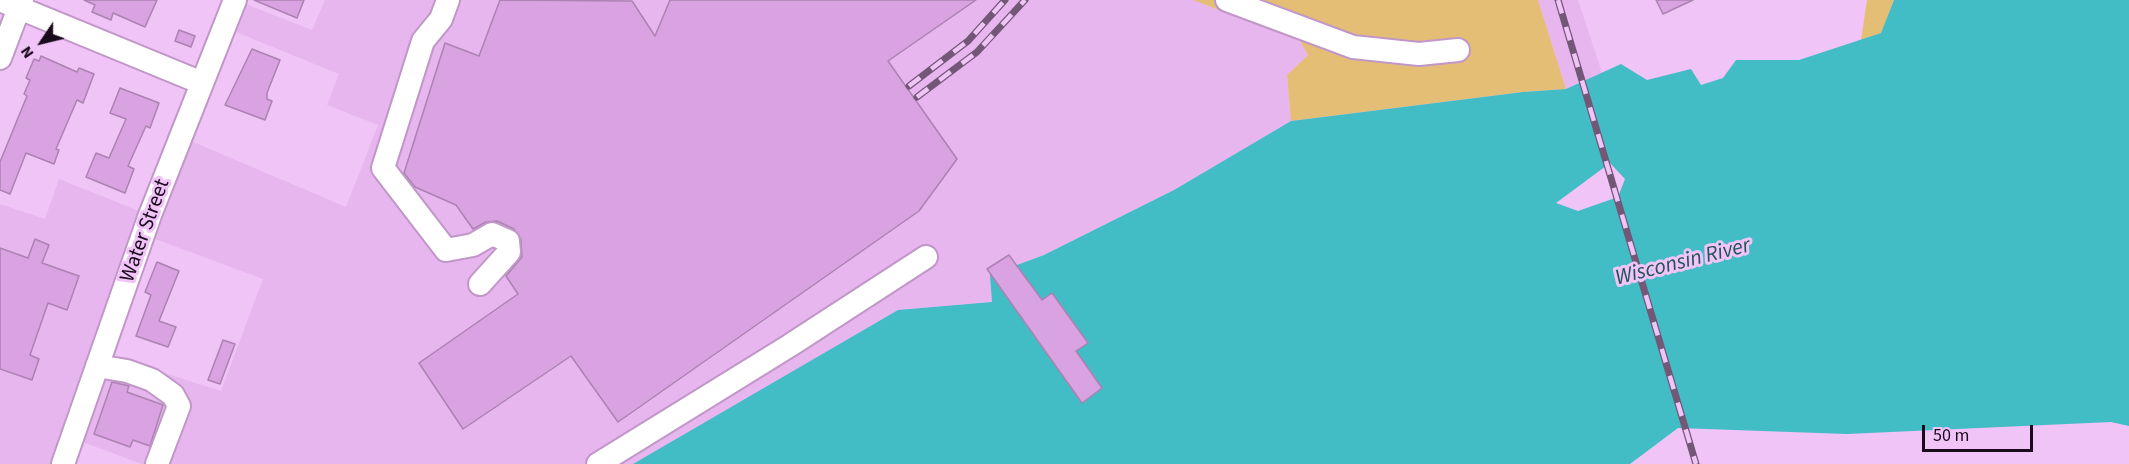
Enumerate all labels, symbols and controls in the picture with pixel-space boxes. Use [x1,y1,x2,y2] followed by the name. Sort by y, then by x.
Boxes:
[12,12,72,72] north arrow
[15,42,39,63] text: N
[116,176,176,286] street label: Water Street
[1613,233,1753,293] water label: Wisconsin River
[1925,413,2036,451] scale bar
[1933,423,1969,448] text: 50 m

